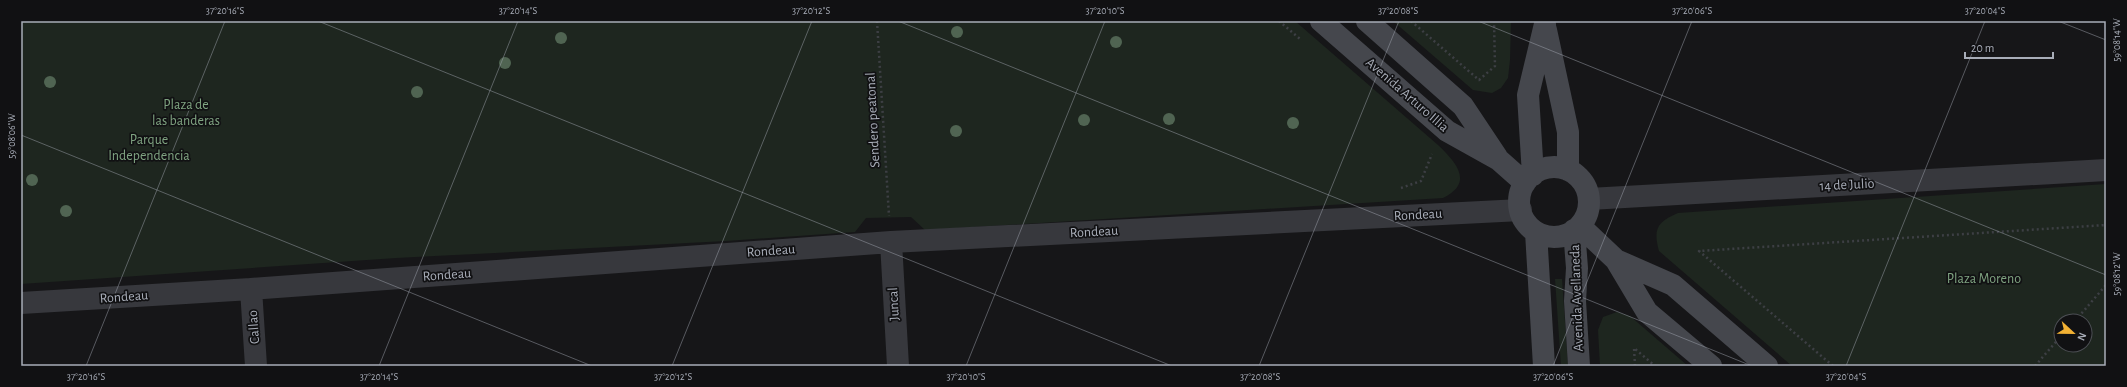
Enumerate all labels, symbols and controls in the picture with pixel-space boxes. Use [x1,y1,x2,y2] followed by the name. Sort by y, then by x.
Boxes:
[206,6,244,16] text: 37°20'16"S
[499,6,538,16] text: 37°20'14"S
[792,6,830,16] text: 37°20'12"S
[1086,6,1125,16] text: 37°20'10"S
[1378,6,1418,16] text: 37°20'08"S
[1672,6,1712,16] text: 37°20'06"S
[1965,6,2005,16] text: 37°20'04"S
[2112,18,2122,62] text: 59°08'14"W
[1965,34,2053,60] scale bar
[1971,42,1994,54] text: 20 m
[1363,55,1452,135] street label: Avenida Arturo Illia
[864,72,882,168] street label: Sendero peatonal
[152,98,220,128] park label: Plaza de las banderas
[7,113,17,159] text: 59°08'06"W
[108,133,190,163] park label: Parque Independencia
[1819,177,1875,193] street label: 14 de Julio
[1393,207,1443,223] street label: Rondeau
[1069,224,1119,240] street label: Rondeau
[746,242,796,260] street label: Rondeau
[1568,244,1586,352] street label: Avenida Avellaneda
[2112,252,2122,296] text: 59°08'12"W
[422,266,472,284] street label: Rondeau
[1947,272,2021,286] park label: Plaza Moreno
[886,287,902,321] street label: Juncal
[99,288,149,306] street label: Rondeau
[246,309,262,344] street label: Callao
[2053,313,2093,353] north arrow
[2075,331,2088,342] text: N
[67,372,105,382] text: 37°20'16"S
[360,372,399,382] text: 37°20'14"S
[654,372,692,382] text: 37°20'12"S
[947,372,986,382] text: 37°20'10"S
[1240,372,1280,382] text: 37°20'08"S
[1533,372,1573,382] text: 37°20'06"S
[1826,372,1866,382] text: 37°20'04"S

